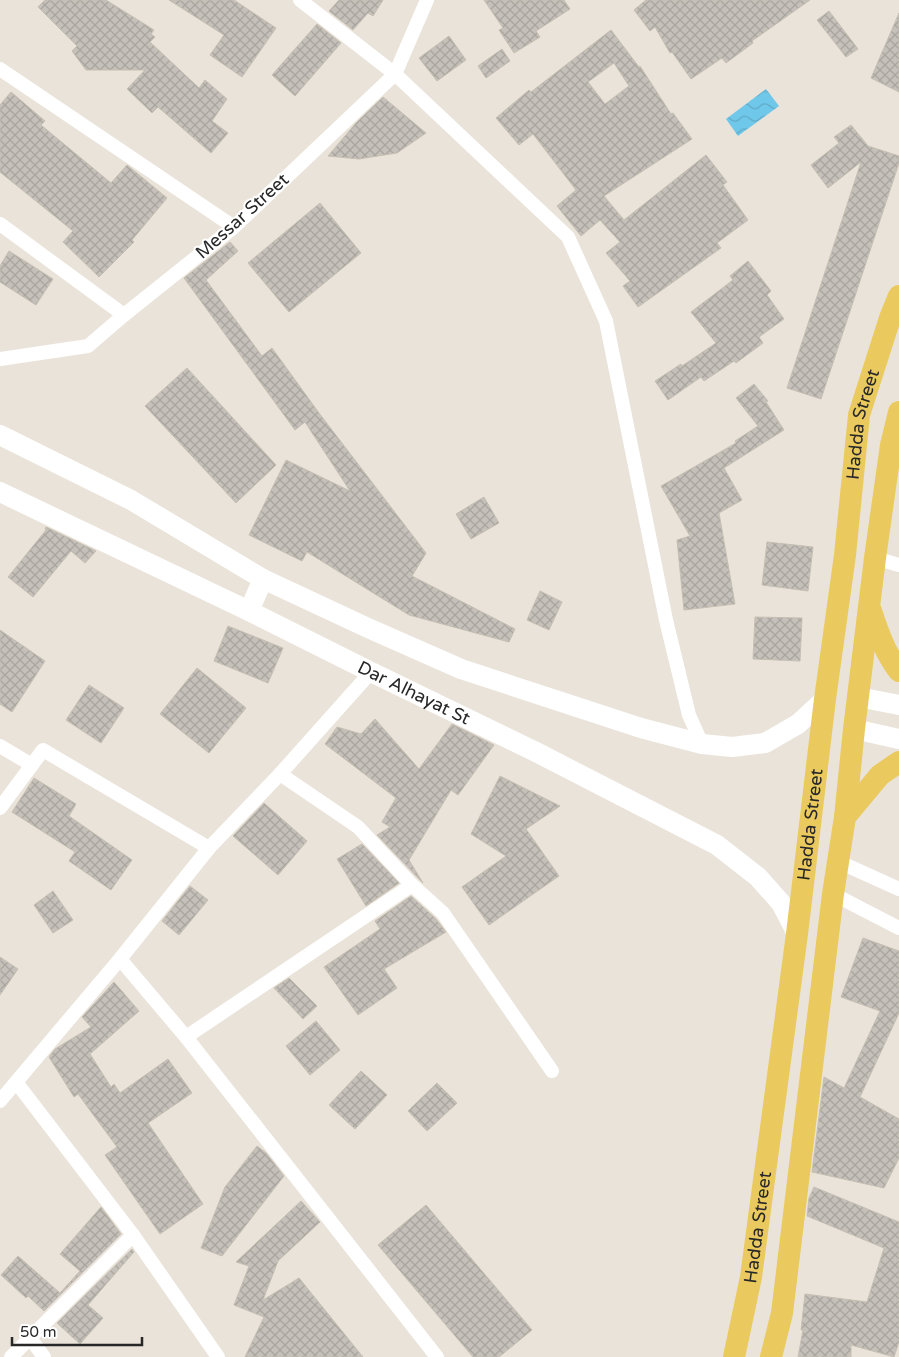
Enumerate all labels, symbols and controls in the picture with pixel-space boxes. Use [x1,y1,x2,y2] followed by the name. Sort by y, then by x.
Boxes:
[191,168,293,264] street label: Messar Street
[842,366,884,481] street label: Hadda Street
[354,656,474,729] street label: Dar Alhayat St
[792,767,828,882] street label: Hadda Street
[739,1170,776,1285] street label: Hadda Street
[12,1314,142,1346] scale bar
[20,1323,57,1341] text: 50 m

